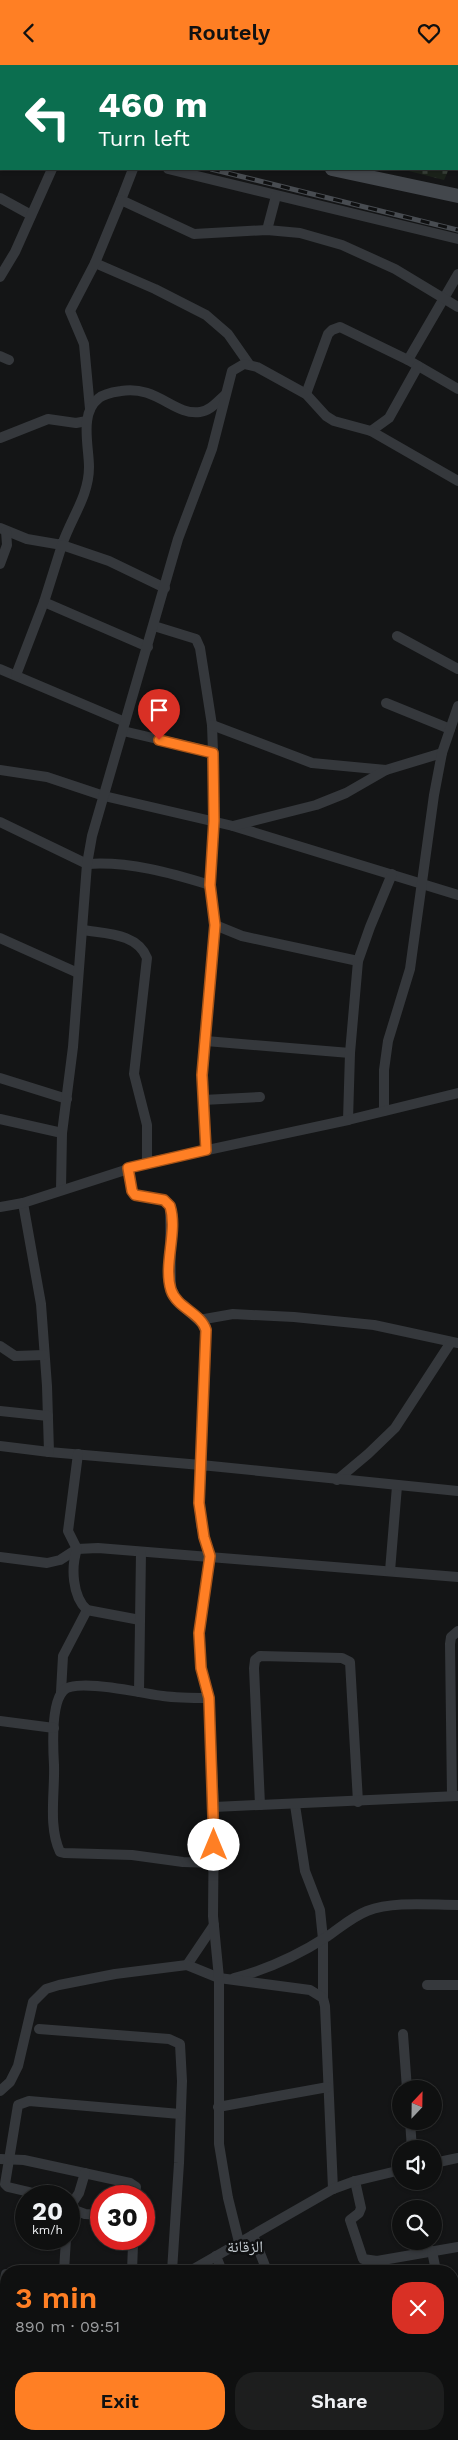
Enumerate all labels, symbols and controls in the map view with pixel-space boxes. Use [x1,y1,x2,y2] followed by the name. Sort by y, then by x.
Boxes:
[15,19,43,47] icon: back
[415,19,443,47] icon: heart
[188,20,270,45] text: Routely
[98,84,208,126] text: 460 m
[15,85,80,150] icon: left
[98,126,190,151] text: Turn left
[138,689,180,740] pin
[145,696,173,724] icon: arrive
[187,1818,239,1870] position arrow
[392,2080,442,2130] north arrow
[392,2080,442,2250] map controls
[392,2140,442,2190] button: sound
[90,2185,155,2250] speed limit sign: 30
[32,2197,63,2226] text: 20
[392,2200,442,2250] button: search
[32,2223,63,2237] text: km/h
[227,2237,263,2256] district label: الزقانة
[15,2280,97,2315] text: 3 min
[392,2282,444,2334] button: close
[15,2317,120,2336] text: 890 m · 09:51
[15,2372,225,2430] button: Exit
[235,2372,444,2430] button: Share

